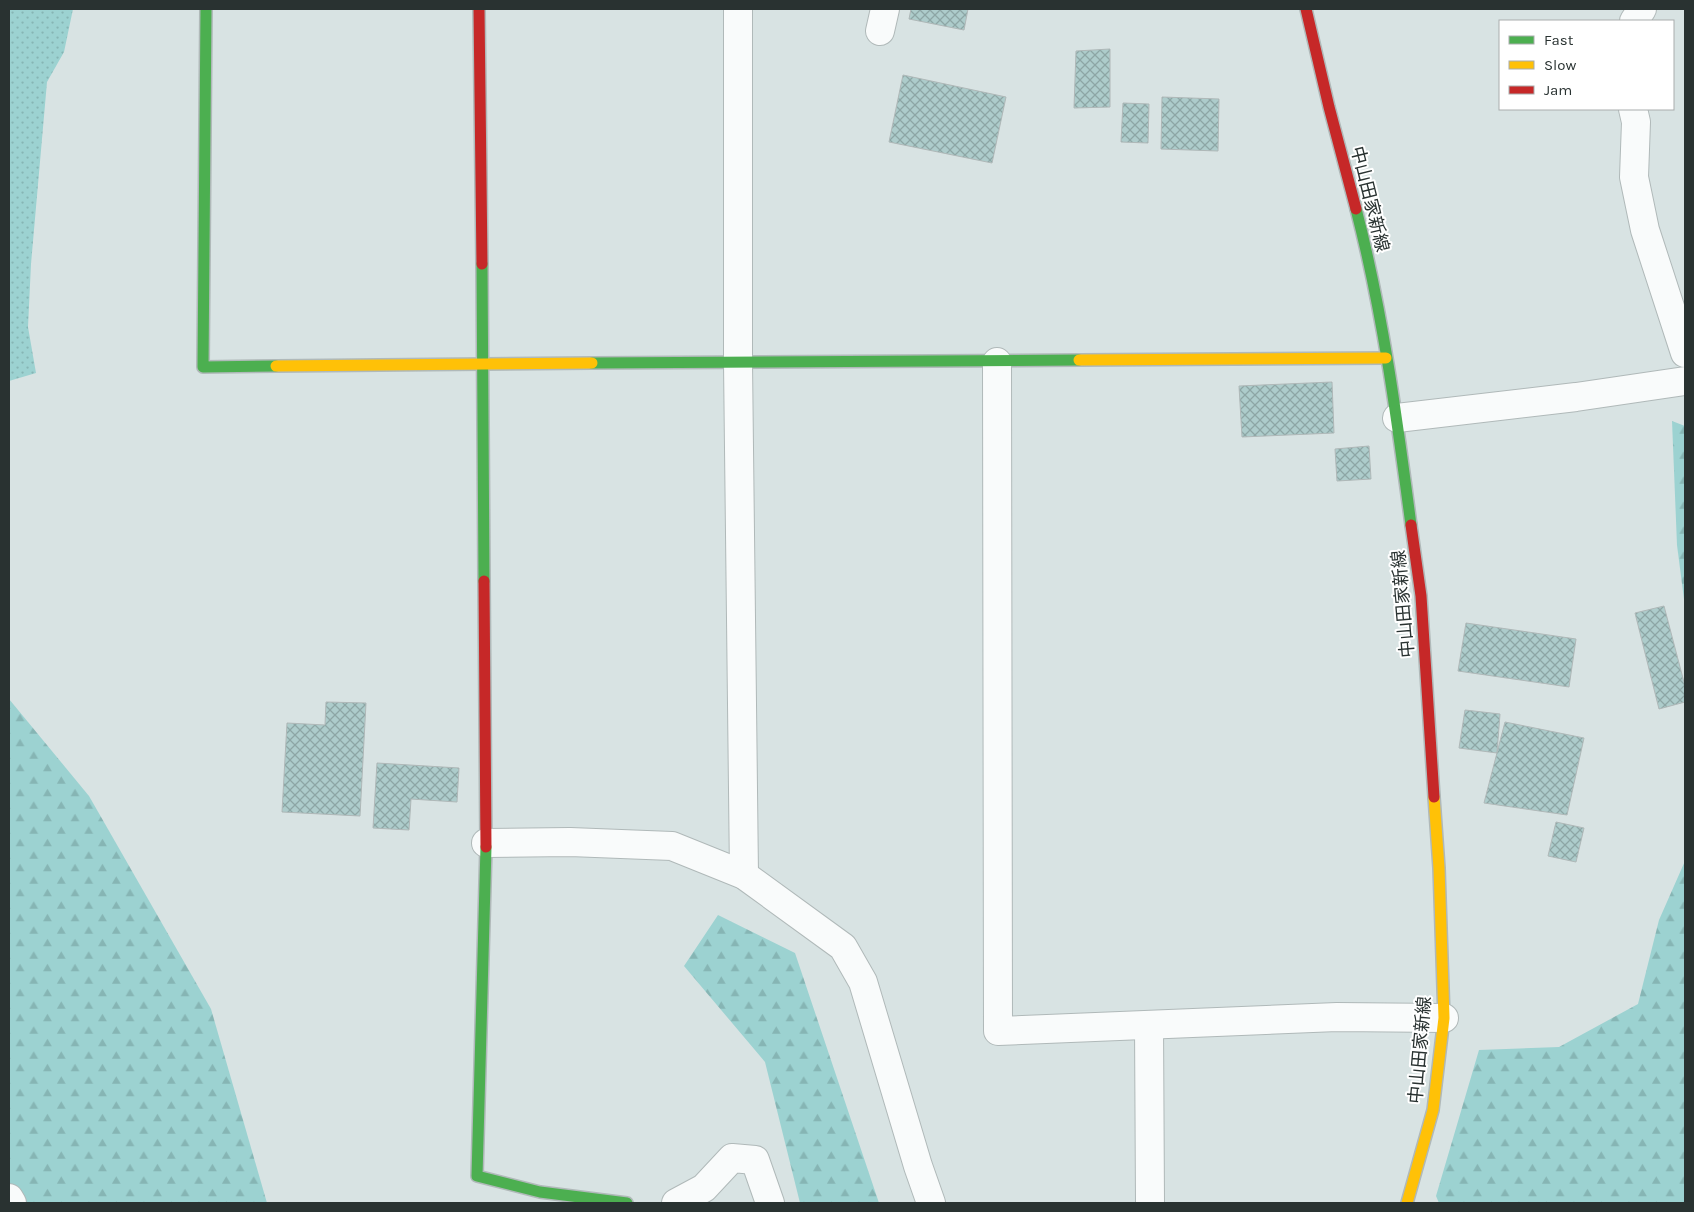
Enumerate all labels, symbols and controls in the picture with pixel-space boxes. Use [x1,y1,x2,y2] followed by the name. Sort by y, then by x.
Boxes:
[1499,20,1674,110] legend
[1544,31,1574,49] text: Fast
[1544,56,1576,74] text: Slow
[1544,81,1572,99] text: Jam
[1346,144,1394,254] street label: 中山田家新線
[1387,549,1419,659] street label: 中山田家新線
[1404,995,1436,1105] street label: 中山田家新線

